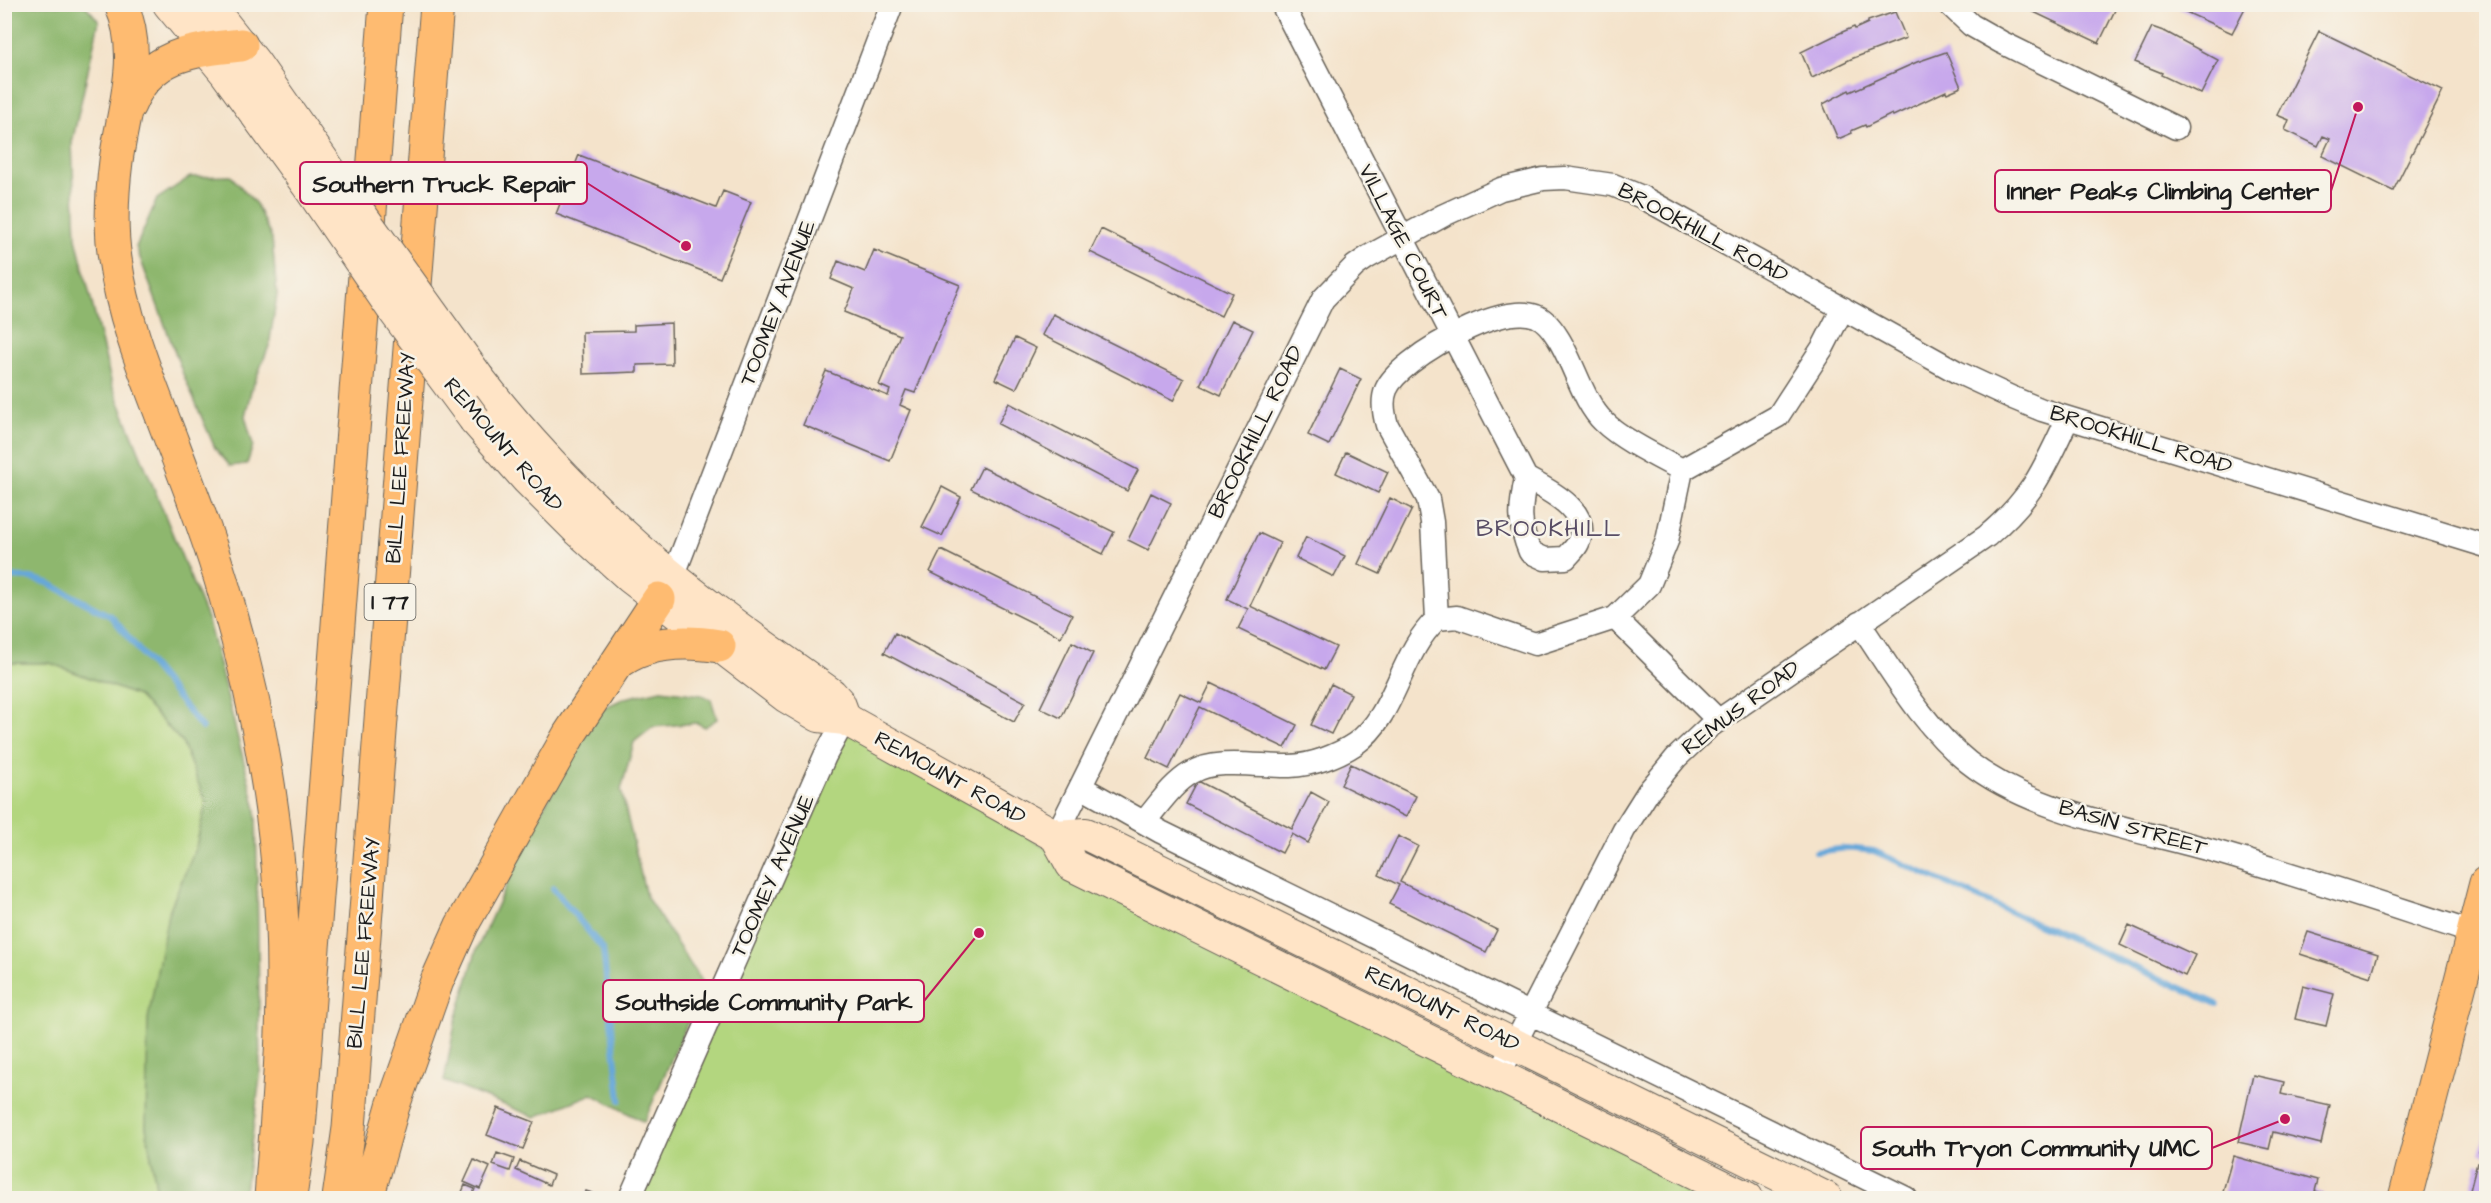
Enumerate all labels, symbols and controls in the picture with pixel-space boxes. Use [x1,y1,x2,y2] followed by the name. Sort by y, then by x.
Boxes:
[1350,159,1456,325] street label: VILLAGE COURT
[300,162,587,204] callout: Southern Truck Repair
[312,168,576,202] text: Southern Truck Repair
[1995,170,2331,212] callout: Inner Peaks Climbing Center
[1612,175,1794,291] street label: BROOKHILL ROAD
[2007,175,2320,210] text: Inner Peaks Climbing Center
[732,216,824,390] street label: TOOMEY AVENUE
[1201,340,1311,524] street label: BROOKHILL ROAD
[378,351,424,565] street label: BILL LEE FREEWAY
[436,371,570,519] street label: REMOUNT ROAD
[2046,398,2236,482] street label: BROOKHILL ROAD
[1476,512,1622,546] district label: BROOKHILL
[364,584,416,620] road number: I 77
[1675,653,1807,763] street label: REMUS ROAD
[869,723,1031,833] street label: REMOUNT ROAD
[723,790,823,962] street label: TOOMEY AVENUE
[2055,792,2211,864] street label: BASIN STREET
[339,836,389,1050] street label: BILL LEE FREEWAY
[1359,958,1525,1060] street label: REMOUNT ROAD
[603,980,924,1022] callout: Southside Community Park
[615,986,913,1022] text: Southside Community Park
[1861,1127,2212,1169] callout: South Tryon Community UMC
[1871,1132,2200,1168] text: South Tryon Community UMC

